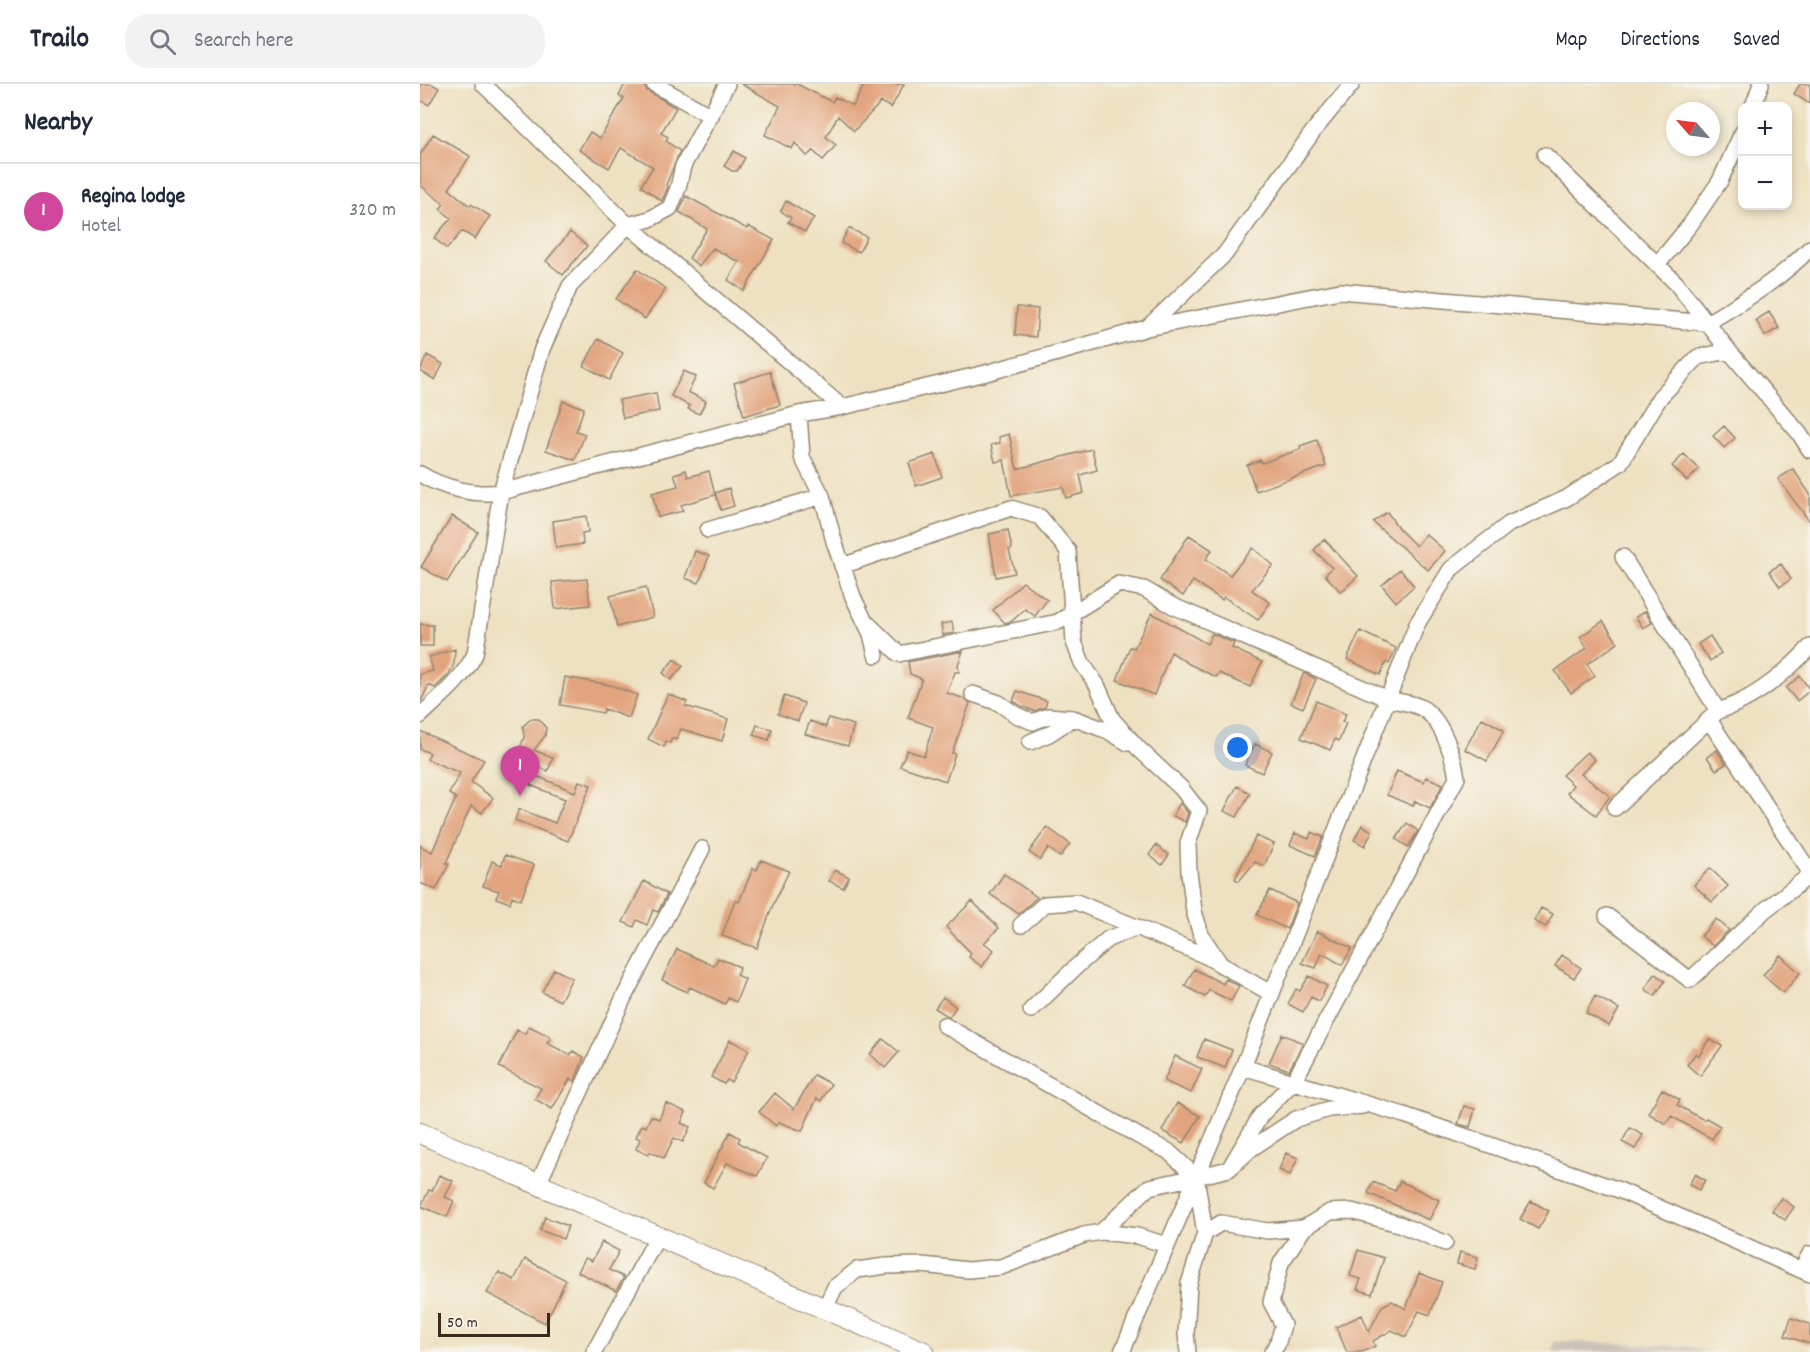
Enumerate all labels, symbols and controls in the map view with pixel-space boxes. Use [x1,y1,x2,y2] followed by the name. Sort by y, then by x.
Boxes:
[125,14,545,68] search box
[30,21,89,61] text: Trailo
[146,25,179,58] icon: search
[194,26,293,57] text: Search here
[1556,26,1587,56] text: Map
[1620,26,1700,56] text: Directions
[1733,26,1780,56] text: Saved
[1666,102,1720,156] north arrow
[1738,102,1792,210] map controls
[1738,102,1792,156] button: +
[24,105,92,142] text: Nearby
[1738,156,1792,210] button: −
[81,182,185,213] text: Regina lodge
[41,197,46,225] text: 1
[349,197,396,225] text: 320 m
[81,213,121,241] text: Hotel
[1223,733,1252,762] your location
[500,746,540,796] pin: 1
[438,1310,550,1338] scale bar
[447,1312,478,1335] text: 50 m

